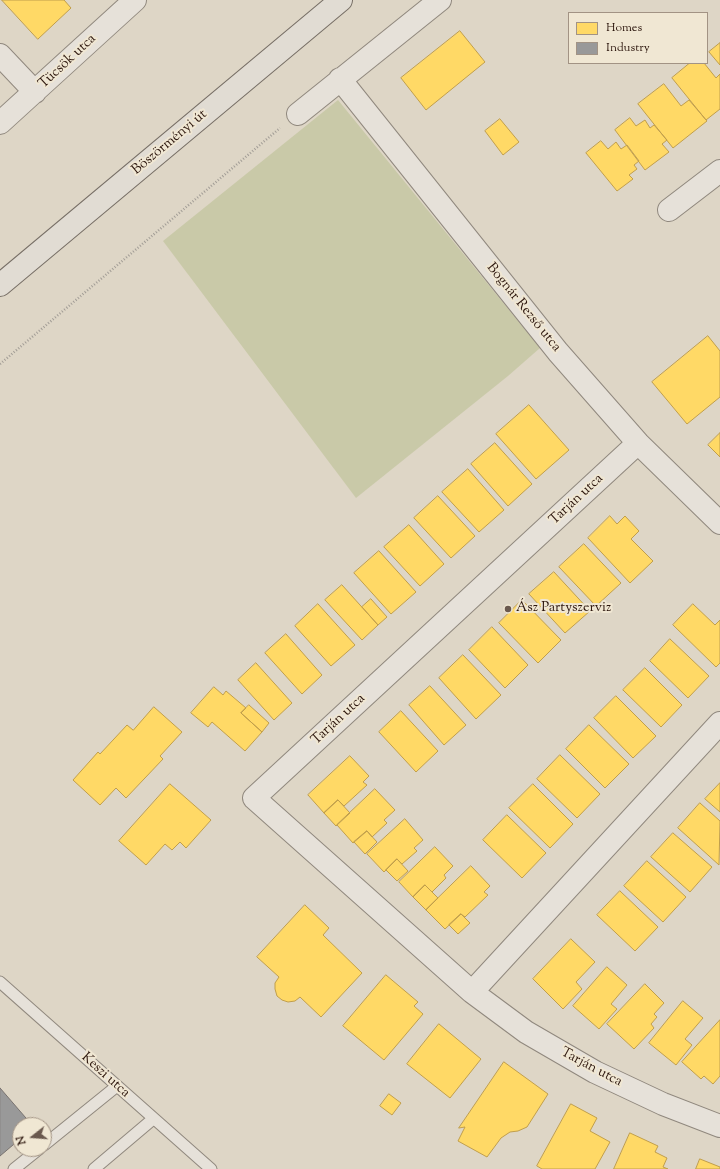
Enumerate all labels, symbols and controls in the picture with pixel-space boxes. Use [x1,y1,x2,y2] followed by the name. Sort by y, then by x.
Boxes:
[568,12,708,64] legend
[606,19,642,37] text: Homes
[36,31,100,93] street label: Tücsök utca
[606,39,650,57] text: Industry
[129,107,211,179] street label: Böszörményi út
[482,260,564,356] street label: Bognár Rezső utca
[547,471,607,529] street label: Tarján utca
[516,601,611,617] place label: Ász Partyszerviz
[503,604,513,614] marker: Ász Partyszerviz
[309,691,369,749] street label: Tarján utca
[557,1045,625,1091] street label: Tarján utca
[77,1050,133,1102] street label: Keszi utca
[12,1117,52,1157] north arrow
[13,1134,30,1147] text: N

